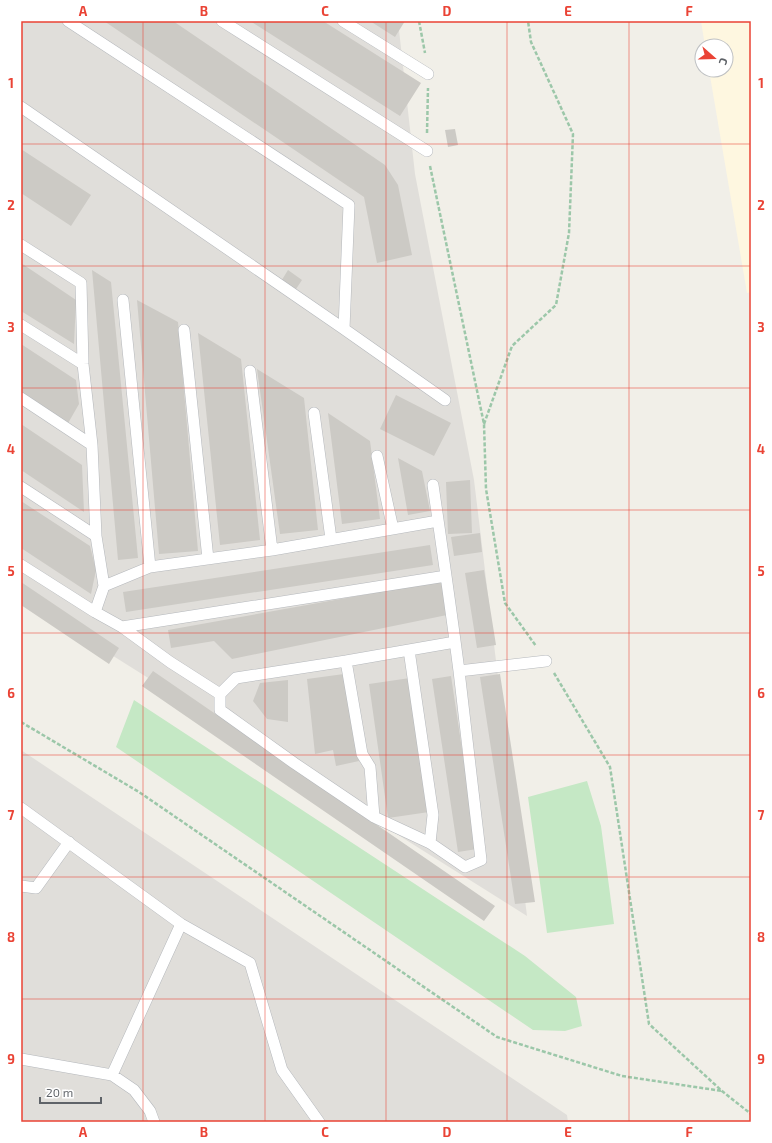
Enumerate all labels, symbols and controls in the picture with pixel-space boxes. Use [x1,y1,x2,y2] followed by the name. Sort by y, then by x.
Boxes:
[79,3,88,19] text: A
[200,3,208,19] text: B
[321,3,329,19] text: C
[443,3,452,19] text: D
[564,3,572,19] text: E
[685,3,693,19] text: F
[694,38,734,78] north arrow
[716,56,731,67] text: С
[8,75,14,91] text: 1
[758,75,764,91] text: 1
[7,197,15,213] text: 2
[757,197,765,213] text: 2
[7,319,15,335] text: 3
[757,319,765,335] text: 3
[7,441,15,457] text: 4
[757,441,765,457] text: 4
[7,563,15,579] text: 5
[757,563,765,579] text: 5
[7,685,15,701] text: 6
[757,685,765,701] text: 6
[8,807,15,823] text: 7
[758,807,765,823] text: 7
[7,929,15,945] text: 8
[757,929,765,945] text: 8
[7,1051,15,1067] text: 9
[757,1051,765,1067] text: 9
[40,1079,101,1105] scale bar
[46,1085,73,1099] text: 20 m
[79,1124,88,1140] text: A
[200,1124,208,1140] text: B
[321,1124,329,1140] text: C
[443,1124,452,1140] text: D
[564,1124,572,1140] text: E
[685,1124,693,1140] text: F

